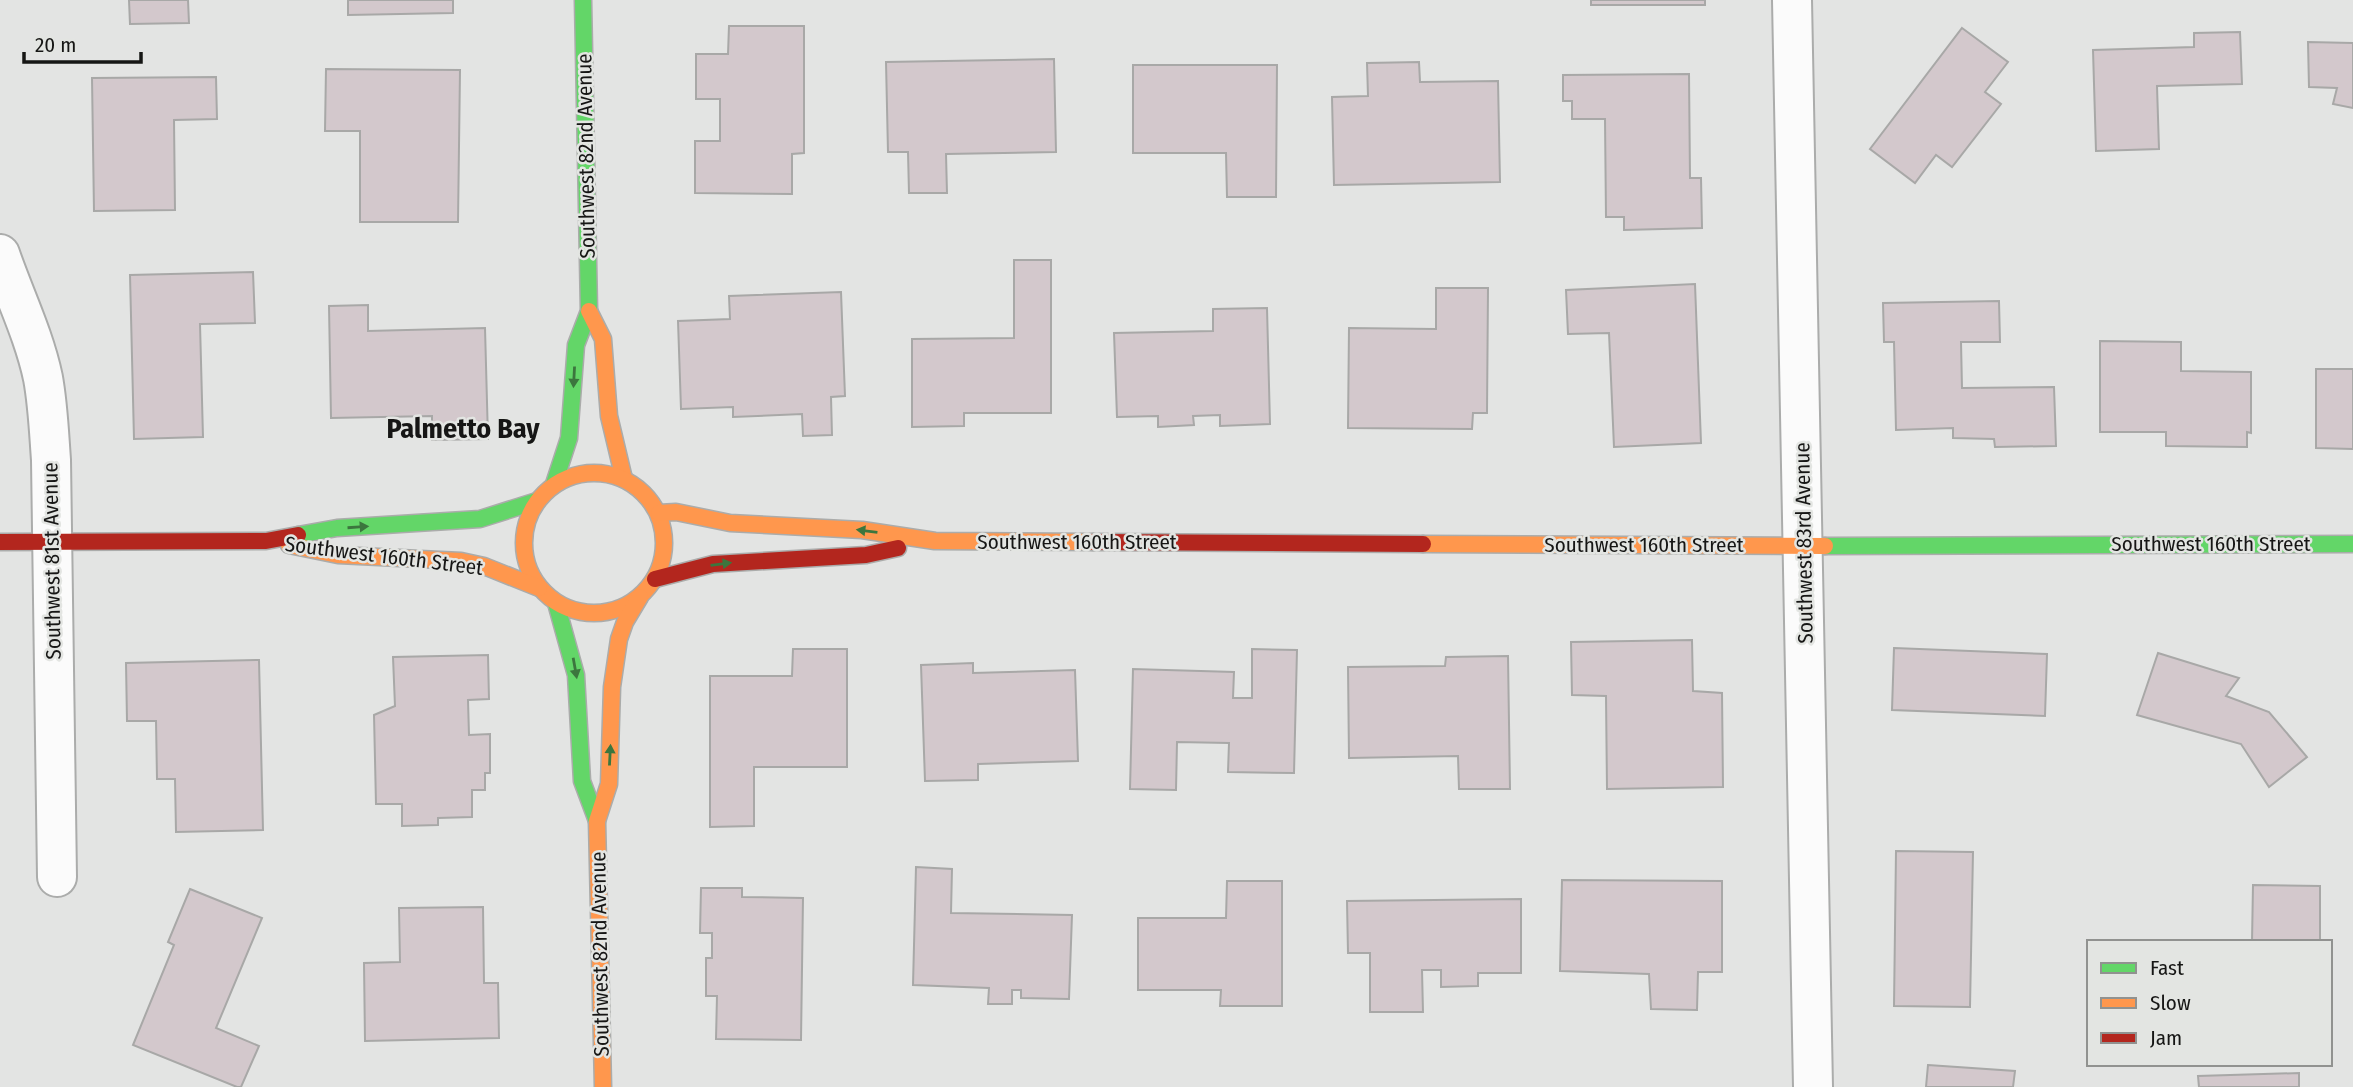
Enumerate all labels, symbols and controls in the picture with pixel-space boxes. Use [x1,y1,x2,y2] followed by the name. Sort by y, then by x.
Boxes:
[24,21,142,65] scale bar
[35,32,76,58] text: 20 m
[571,53,601,259] street label: Southwest 82nd Avenue
[568,366,579,388] one-way arrow
[386,412,540,445] district label: Palmetto Bay
[1789,442,1819,644] street label: Southwest 83rd Avenue
[37,462,67,660] street label: Southwest 81st Avenue
[347,521,369,532] one-way arrow
[856,525,878,536] one-way arrow
[977,529,1177,555] street label: Southwest 160th Street
[283,531,485,581] street label: Southwest 160th Street
[2111,531,2311,557] street label: Southwest 160th Street
[1544,532,1744,558] street label: Southwest 160th Street
[711,558,733,569] one-way arrow
[569,658,580,680] one-way arrow
[605,744,616,766] one-way arrow
[585,851,615,1057] street label: Southwest 82nd Avenue
[2087,940,2332,1066] legend
[2150,955,2184,981] text: Fast
[2150,990,2191,1016] text: Slow
[2150,1025,2182,1051] text: Jam

